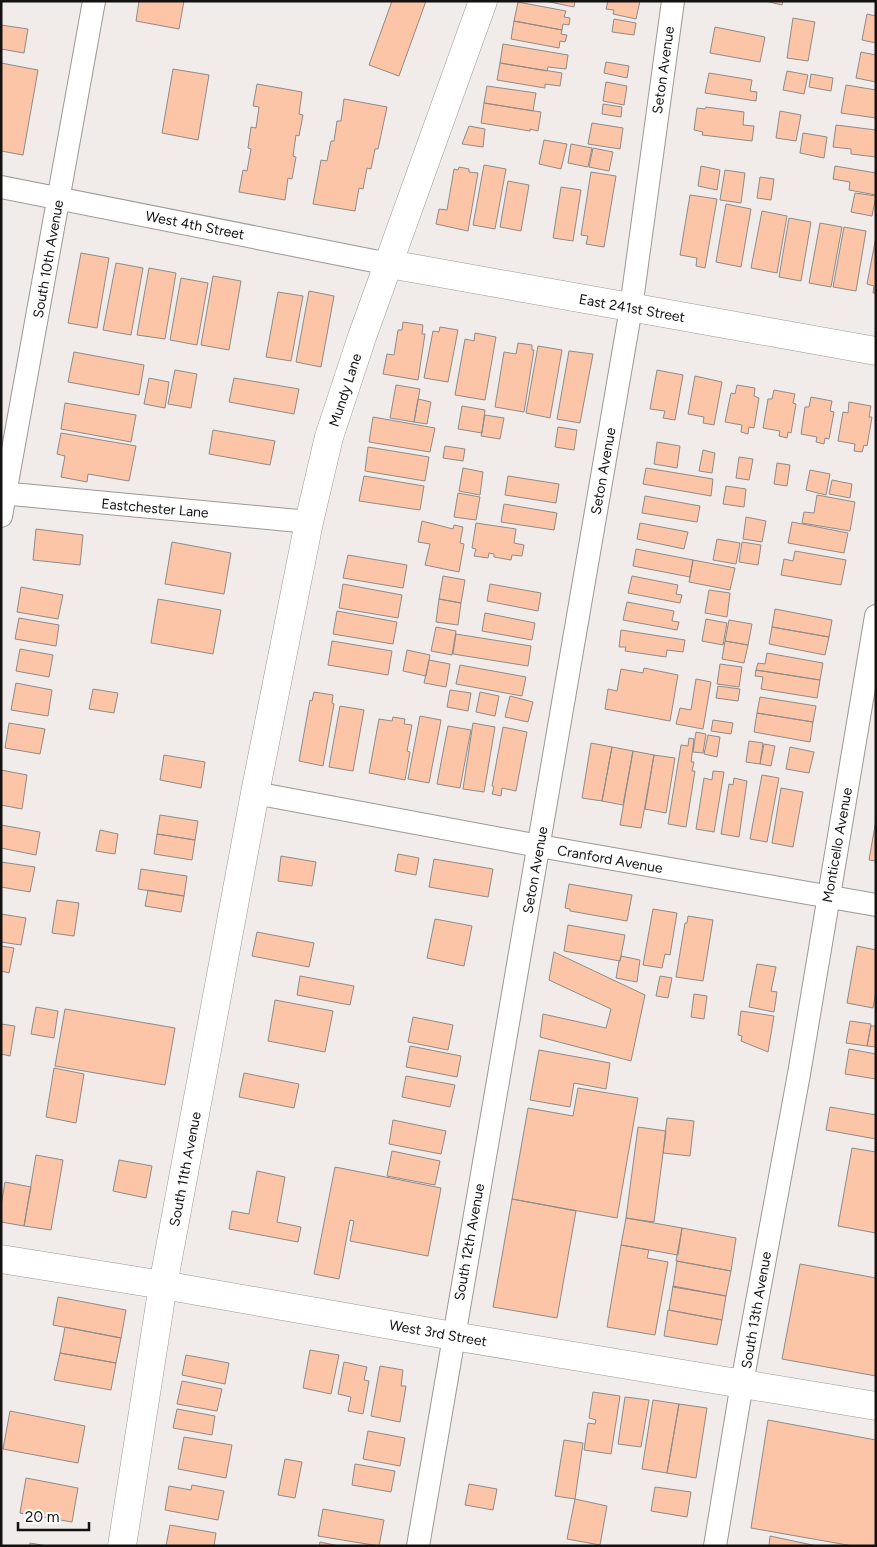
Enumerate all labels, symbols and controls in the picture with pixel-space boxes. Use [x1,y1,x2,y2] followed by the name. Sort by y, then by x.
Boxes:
[649,25,678,115] street label: Seton Avenue
[30,198,67,320] street label: South 10th Avenue
[144,208,246,243] street label: West 4th Street
[578,291,686,326] street label: East 241st Street
[326,351,365,429] street label: Mundy Lane
[587,426,620,516] street label: Seton Avenue
[101,495,210,522] street label: Eastchester Lane
[819,786,856,904] street label: Monticello Avenue
[519,825,552,915] street label: Seton Avenue
[556,842,664,877] street label: Cranford Avenue
[166,1110,205,1228] street label: South 11th Avenue
[451,1182,488,1302] street label: South 12th Avenue
[738,1250,775,1370] street label: South 13th Avenue
[388,1317,488,1350] street label: West 3rd Street
[18,1500,89,1532] scale bar
[25,1508,59,1526] text: 20 m

